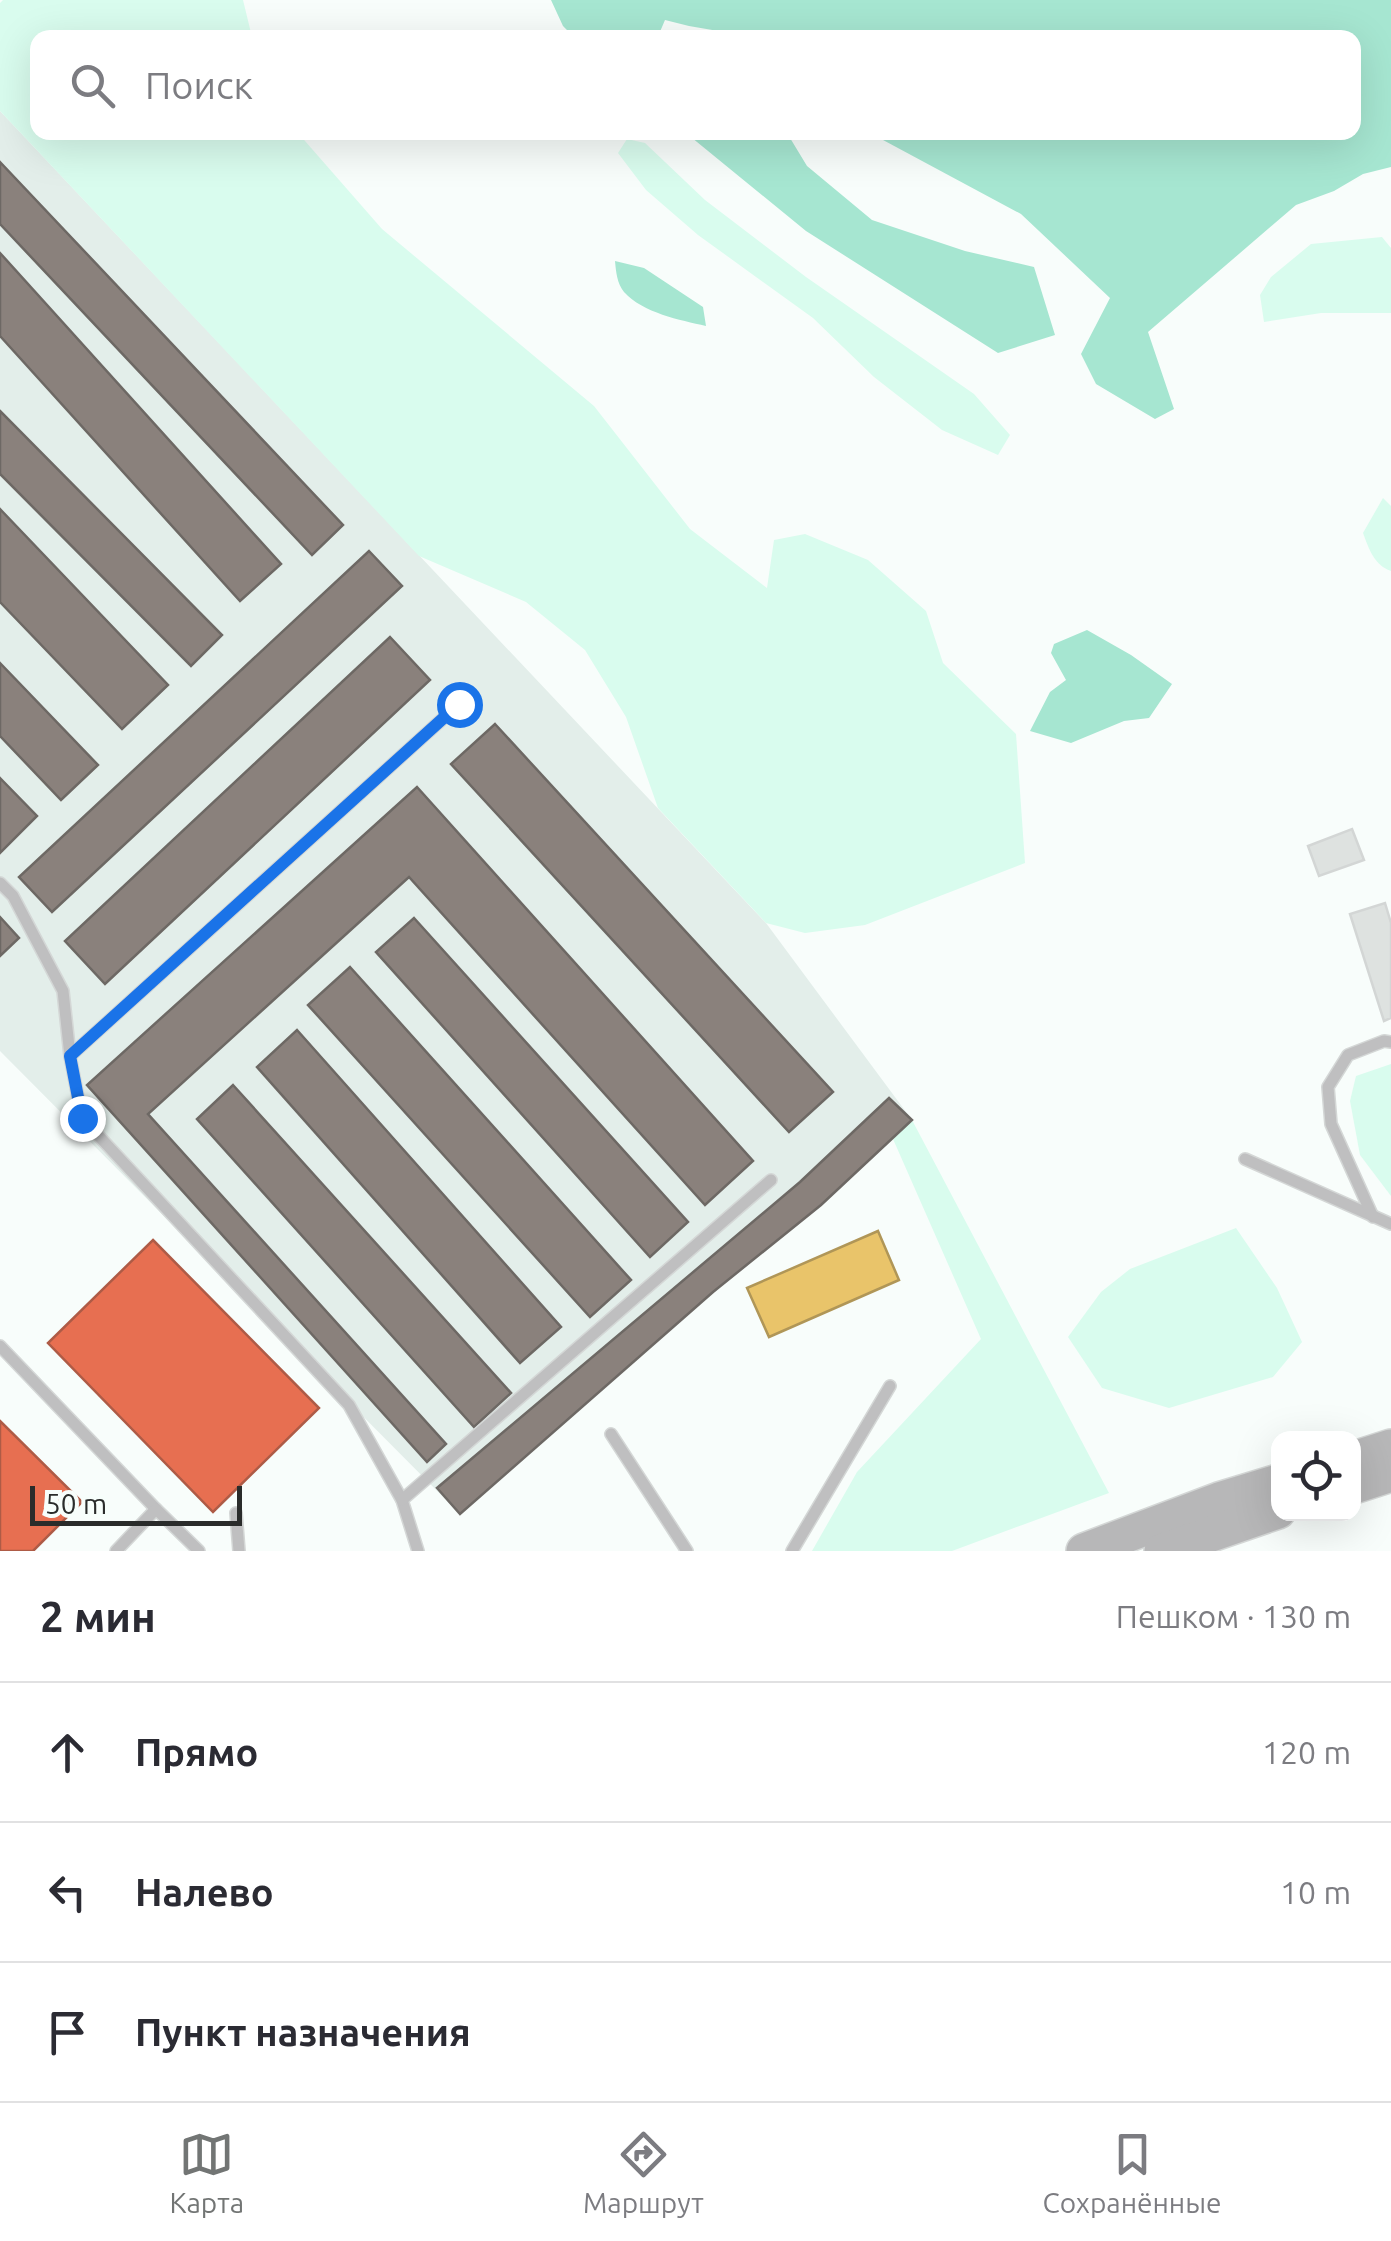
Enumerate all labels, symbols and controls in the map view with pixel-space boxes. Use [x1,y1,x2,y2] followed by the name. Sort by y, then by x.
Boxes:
[30,30,1361,140] search box
[65,58,120,113] icon: search
[145,64,253,106] text: Поиск
[437,682,483,728] route start
[60,1096,106,1142] route end
[1271,1431,1361,1521] map controls
[1271,1431,1361,1521] button: locate
[30,1481,242,1526] scale bar
[45,1488,107,1519] text: 50 m
[40,1593,156,1640] text: 2 мин
[1116,1598,1351,1634] text: Пешком · 130 m
[40,1725,95,1780] icon: ahead
[135,1731,258,1773] text: Прямо
[1262,1734,1351,1770] text: 120 m
[40,1865,95,1920] icon: left
[135,1871,274,1913] text: Налево
[1280,1874,1351,1910] text: 10 m
[40,2005,95,2060] icon: arrive
[135,2011,471,2053] text: Пункт назначения
[169,2127,244,2218] tab: Карта
[583,2127,704,2218] tab: Маршрут
[1043,2127,1222,2218] tab: Сохранённые

